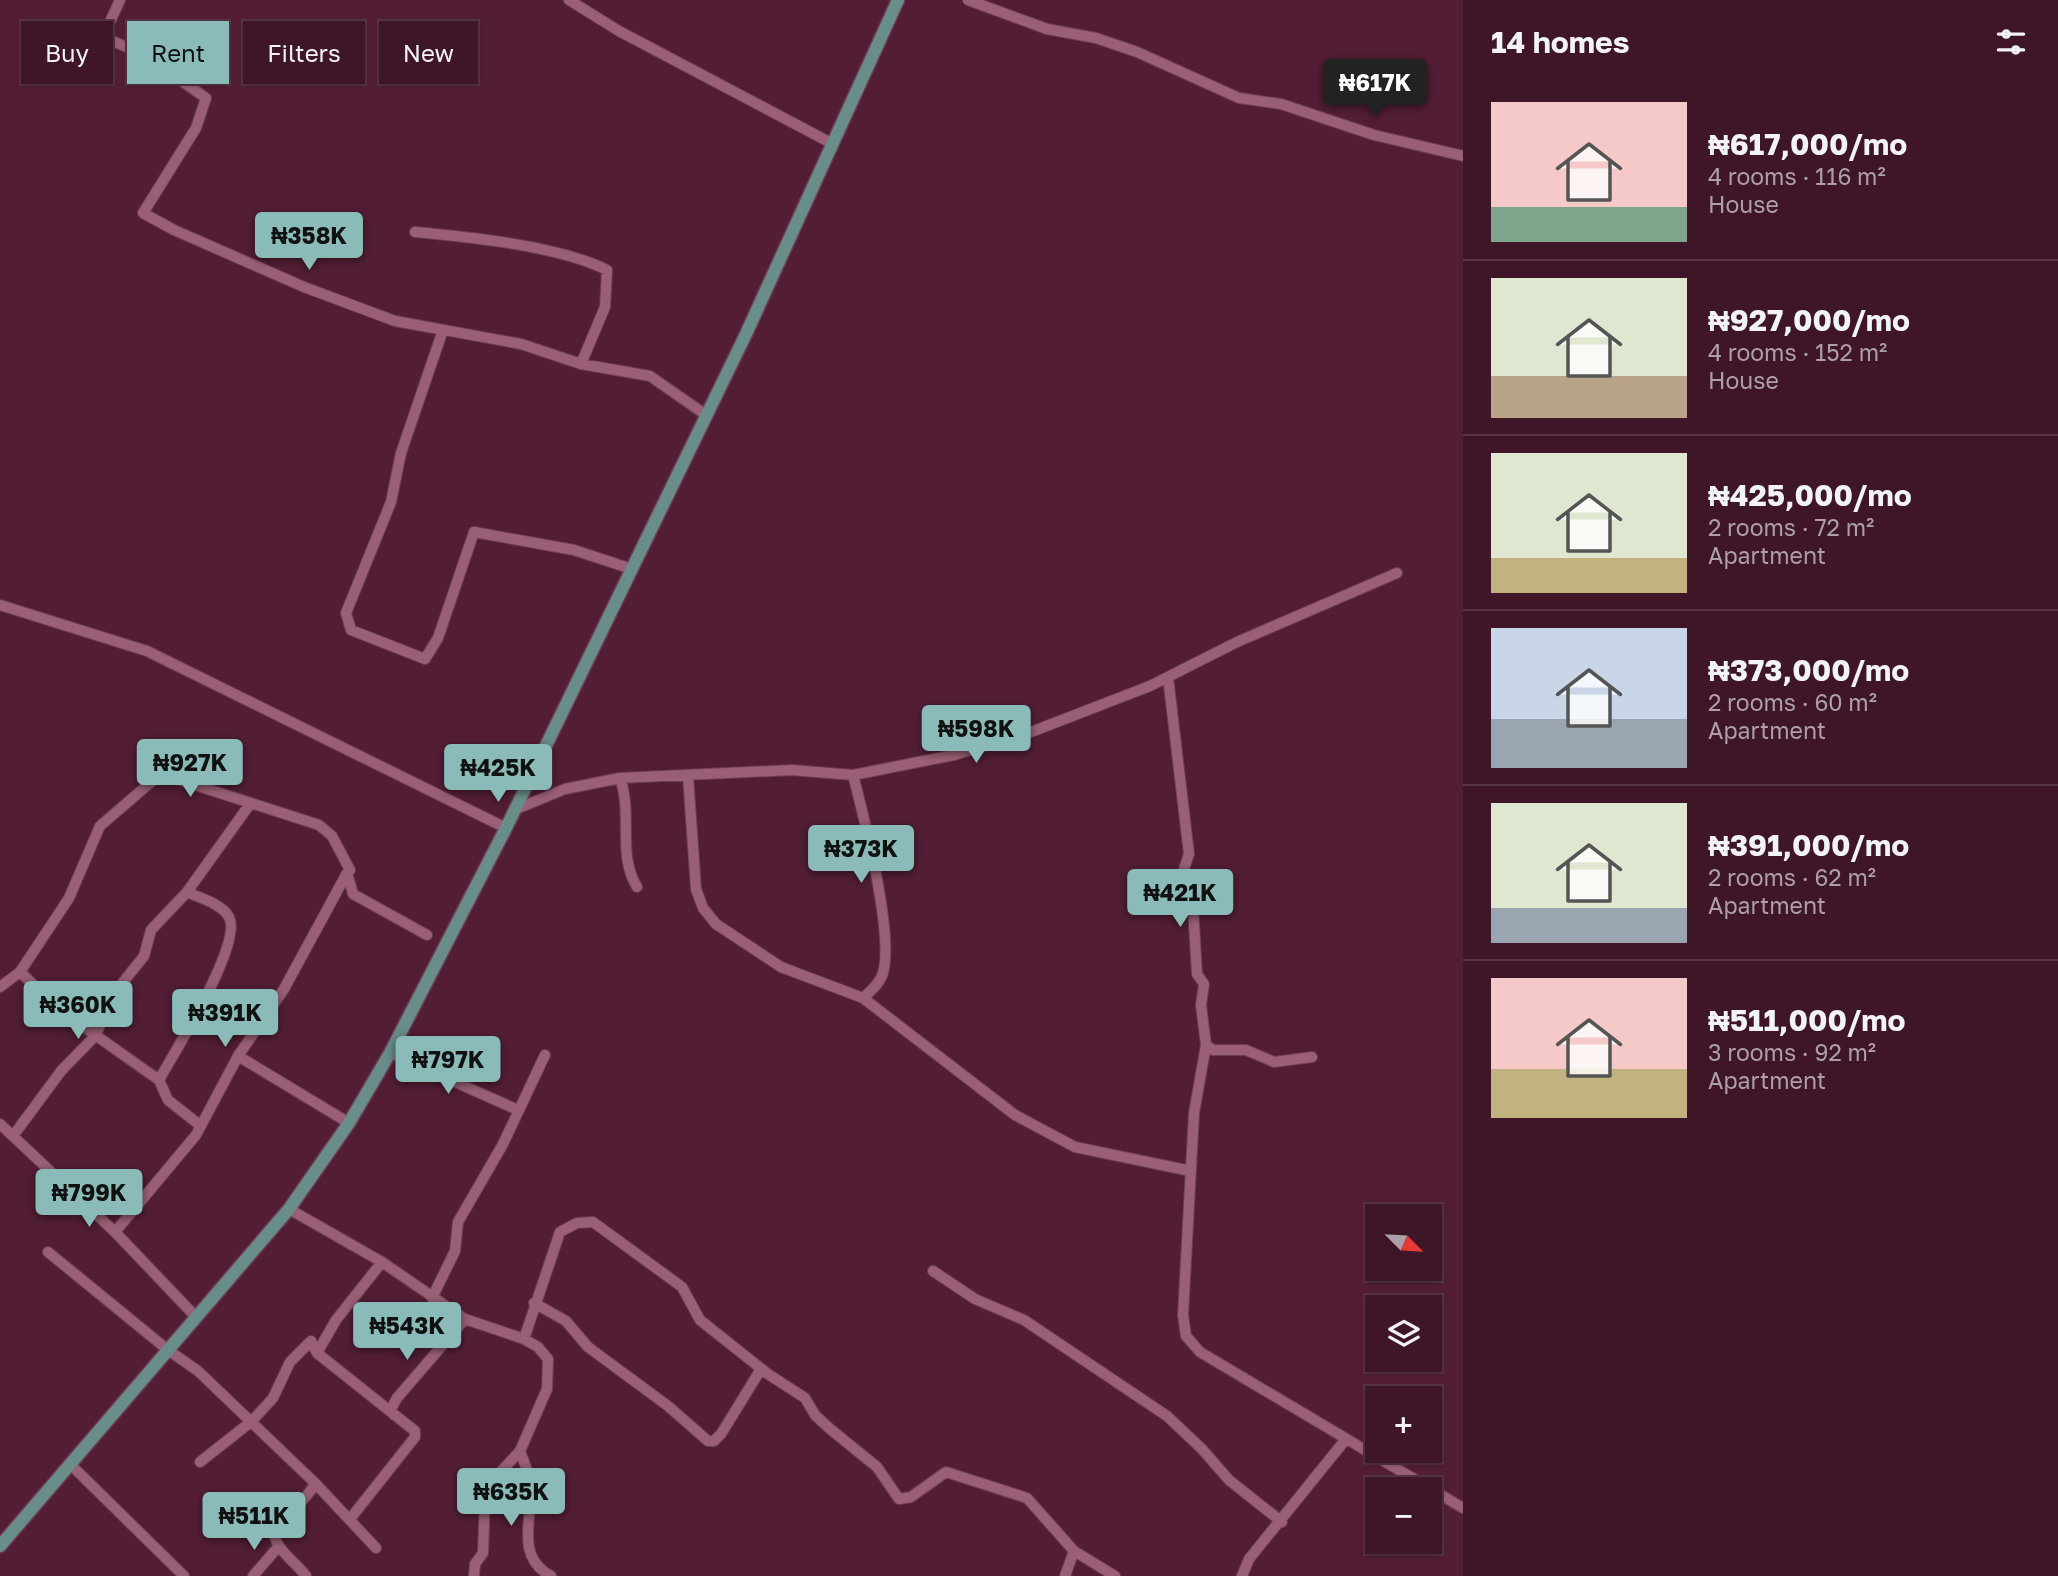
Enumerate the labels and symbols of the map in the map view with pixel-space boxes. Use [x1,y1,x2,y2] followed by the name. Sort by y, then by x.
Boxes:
[1326,60,1424,119] pin: ₦617K
[260,212,358,272] pin: ₦358K
[927,706,1025,765] pin: ₦598K
[141,740,239,799] pin: ₦927K
[449,744,547,804] pin: ₦425K
[812,826,910,885] pin: ₦373K
[1131,870,1229,929] pin: ₦421K
[29,982,127,1041] pin: ₦360K
[176,990,274,1049] pin: ₦391K
[399,1036,497,1096] pin: ₦797K
[40,1170,138,1229] pin: ₦799K
[1365,1204,1442,1281] north arrow
[358,1302,456,1362] pin: ₦543K
[462,1468,560,1528] pin: ₦635K
[205,1492,303,1552] pin: ₦511K

